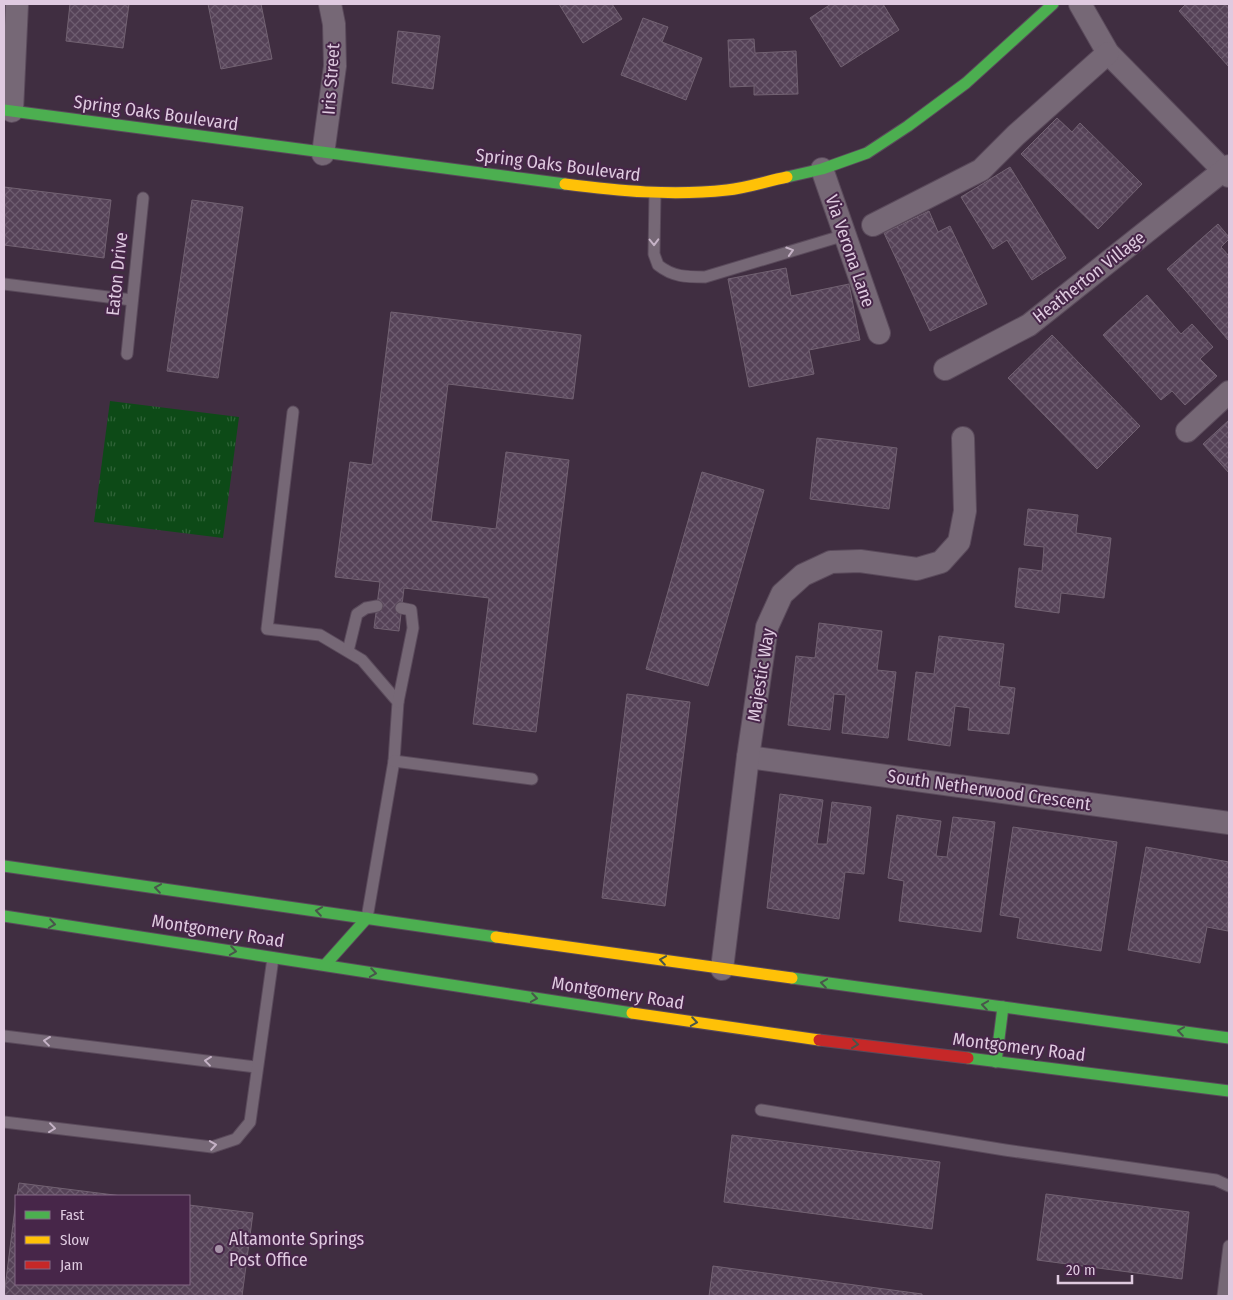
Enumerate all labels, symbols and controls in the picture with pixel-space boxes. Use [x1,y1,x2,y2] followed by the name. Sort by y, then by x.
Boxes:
[318,42,344,116] street label: Iris Street
[72,91,240,135] street label: Spring Oaks Boulevard
[474,144,642,186] street label: Spring Oaks Boulevard
[821,192,880,310] street label: Via Verona Lane
[1028,226,1150,328] street label: Heatherton Village
[102,231,132,317] street label: Eaton Drive
[649,238,659,246] one-way arrow
[785,247,793,257] one-way arrow
[743,627,779,723] street label: Majestic Way
[886,765,1092,815] street label: South Netherwood Crescent
[154,883,162,893] one-way arrow
[314,906,322,917] one-way arrow
[150,910,286,952] street label: Montgomery Road
[48,918,56,928] one-way arrow
[228,946,237,956] one-way arrow
[659,956,668,966] one-way arrow
[369,967,377,978] one-way arrow
[550,972,686,1014] street label: Montgomery Road
[820,978,828,989] one-way arrow
[529,992,538,1002] one-way arrow
[981,1000,990,1010] one-way arrow
[690,1017,699,1027] one-way arrow
[1177,1027,1185,1037] one-way arrow
[951,1028,1087,1066] street label: Montgomery Road
[42,1036,50,1047] one-way arrow
[852,1038,860,1049] one-way arrow
[204,1056,212,1067] one-way arrow
[48,1122,56,1132] one-way arrow
[209,1141,218,1151] one-way arrow
[15,1195,190,1285] legend
[60,1206,84,1224] text: Fast
[229,1228,364,1271] place label: Altamonte Springs Post Office
[60,1231,89,1249] text: Slow
[213,1243,225,1255] marker: Altamonte Springs Post Office
[1058,1252,1132,1284] scale bar
[60,1256,83,1274] text: Jam
[1066,1261,1096,1279] text: 20 m

